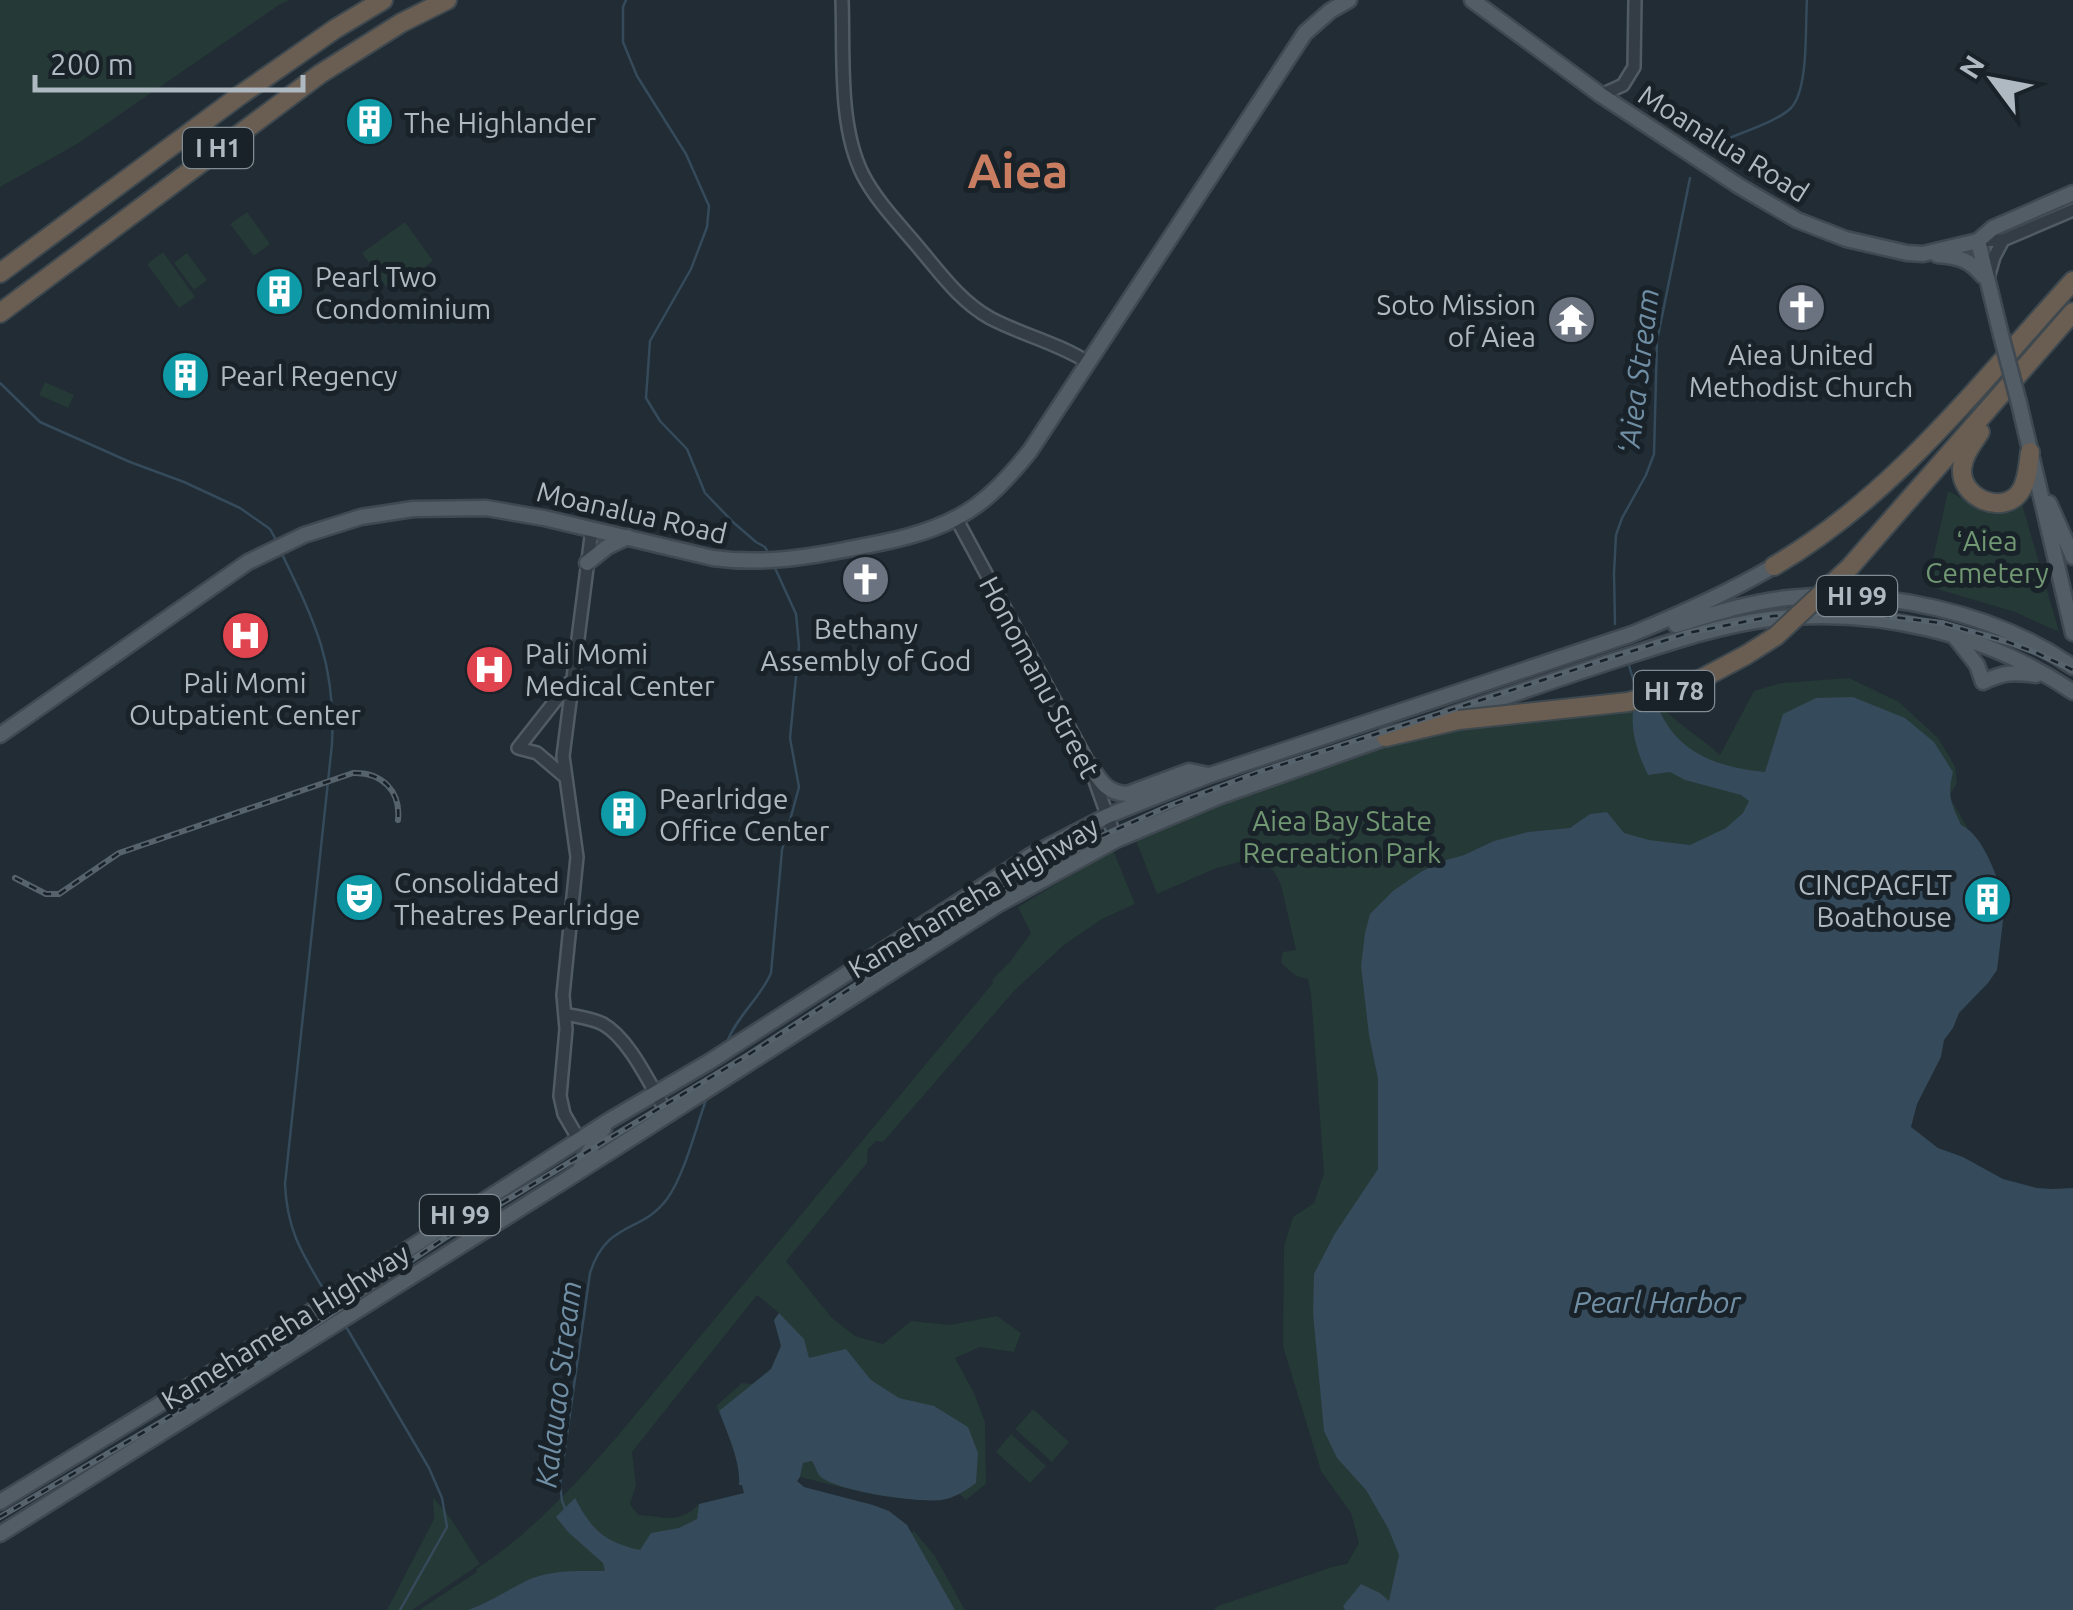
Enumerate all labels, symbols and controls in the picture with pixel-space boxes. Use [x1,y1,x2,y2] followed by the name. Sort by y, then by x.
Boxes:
[35,30,302,92] scale bar
[1943,30,2043,130] north arrow
[50,47,134,81] text: 200 m
[1953,49,1990,84] text: N
[1633,78,1815,208] street label: Moanalua Road
[343,96,395,148] building icon: The Highlander
[404,107,596,138] place label: The Highlander
[183,128,253,168] road number: I H1
[968,143,1068,197] district label: Aiea
[315,261,491,324] place label: Pearl Two Condominium
[254,266,306,318] building icon: Pearl Two Condominium
[1775,281,1827,333] church icon: Aiea United Methodist Church
[1611,286,1665,456] water label: ʻAiea Stream
[1377,289,1536,352] place label: Soto Mission of Aiea
[1545,294,1597,346] temple icon: Soto Mission of Aiea
[1689,339,1913,402] place label: Aiea United Methodist Church
[159,349,211,401] building icon: Pearl Regency
[220,360,398,391] place label: Pearl Regency
[534,475,730,549] street label: Moanalua Road
[1925,525,2049,588] park label: ʻAiea Cemetery
[840,554,892,606] church icon: Bethany Assembly of God
[974,571,1106,783] street label: Honomanu Street
[1817,576,1897,616] road number: HI 99
[219,609,271,661] hospital icon: Pali Momi Outpatient Center
[761,613,971,676] place label: Bethany Assembly of God
[525,638,715,701] place label: Pali Momi Medical Center
[464,643,516,695] hospital icon: Pali Momi Medical Center
[129,667,361,730] place label: Pali Momi Outpatient Center
[1634,671,1714,711] road number: HI 78
[659,783,830,846] place label: Pearlridge Office Center
[598,788,650,840] building icon: Pearlridge Office Center
[1243,805,1441,868] park label: Aiea Bay State Recreation Park
[843,810,1103,984] street label: Kamehameha Highway
[394,867,640,930] place label: Consolidated Theatres Pearlridge
[1798,869,1952,932] place label: CINCPACFLT Boathouse
[333,872,385,924] theatre icon: Consolidated Theatres Pearlridge
[1961,874,2013,926] building icon: CINCPACFLT Boathouse
[420,1195,500,1235] road number: HI 99
[156,1237,414,1415] street label: Kamehameha Highway
[528,1279,588,1489] water label: Kalauao Stream
[1573,1285,1742,1319] water label: Pearl Harbor

